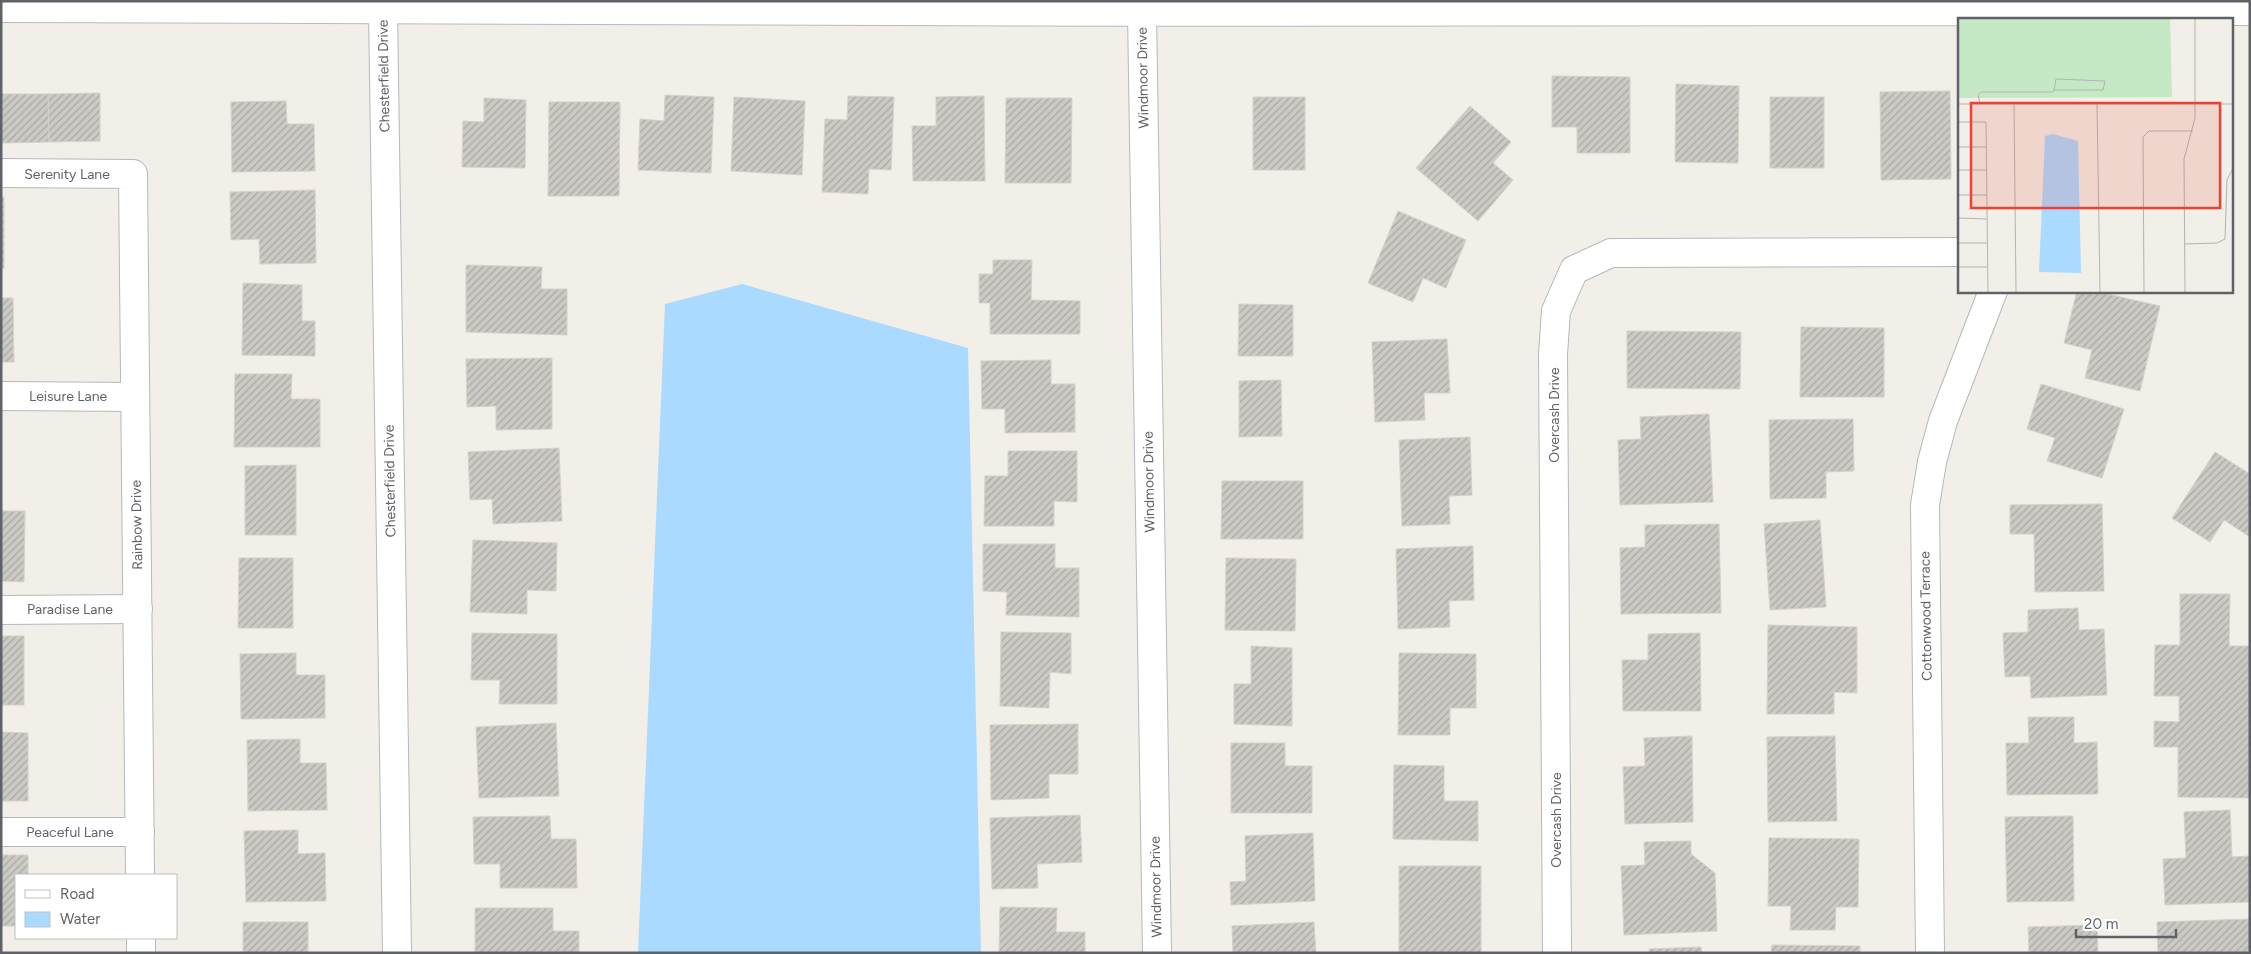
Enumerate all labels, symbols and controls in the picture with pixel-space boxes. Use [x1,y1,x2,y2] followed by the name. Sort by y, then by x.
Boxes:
[1958,18,2234,292] inset map
[375,19,393,133] street label: Chesterfield Drive
[1134,27,1152,129] street label: Windmoor Drive
[24,166,110,183] street label: Serenity Lane
[1546,367,1563,463] street label: Overcash Drive
[29,388,107,405] street label: Leisure Lane
[381,424,399,538] street label: Chesterfield Drive
[1140,431,1158,533] street label: Windmoor Drive
[128,480,146,570] street label: Rainbow Drive
[1916,551,1936,681] street label: Cottonwood Terrace
[27,601,113,618] street label: Paradise Lane
[1548,772,1565,868] street label: Overcash Drive
[26,824,114,841] street label: Peaceful Lane
[1147,836,1165,938] street label: Windmoor Drive
[15,874,178,939] legend
[60,885,95,903] text: Road
[2076,906,2176,938] scale bar
[60,910,100,928] text: Water
[2084,915,2118,933] text: 20 m

